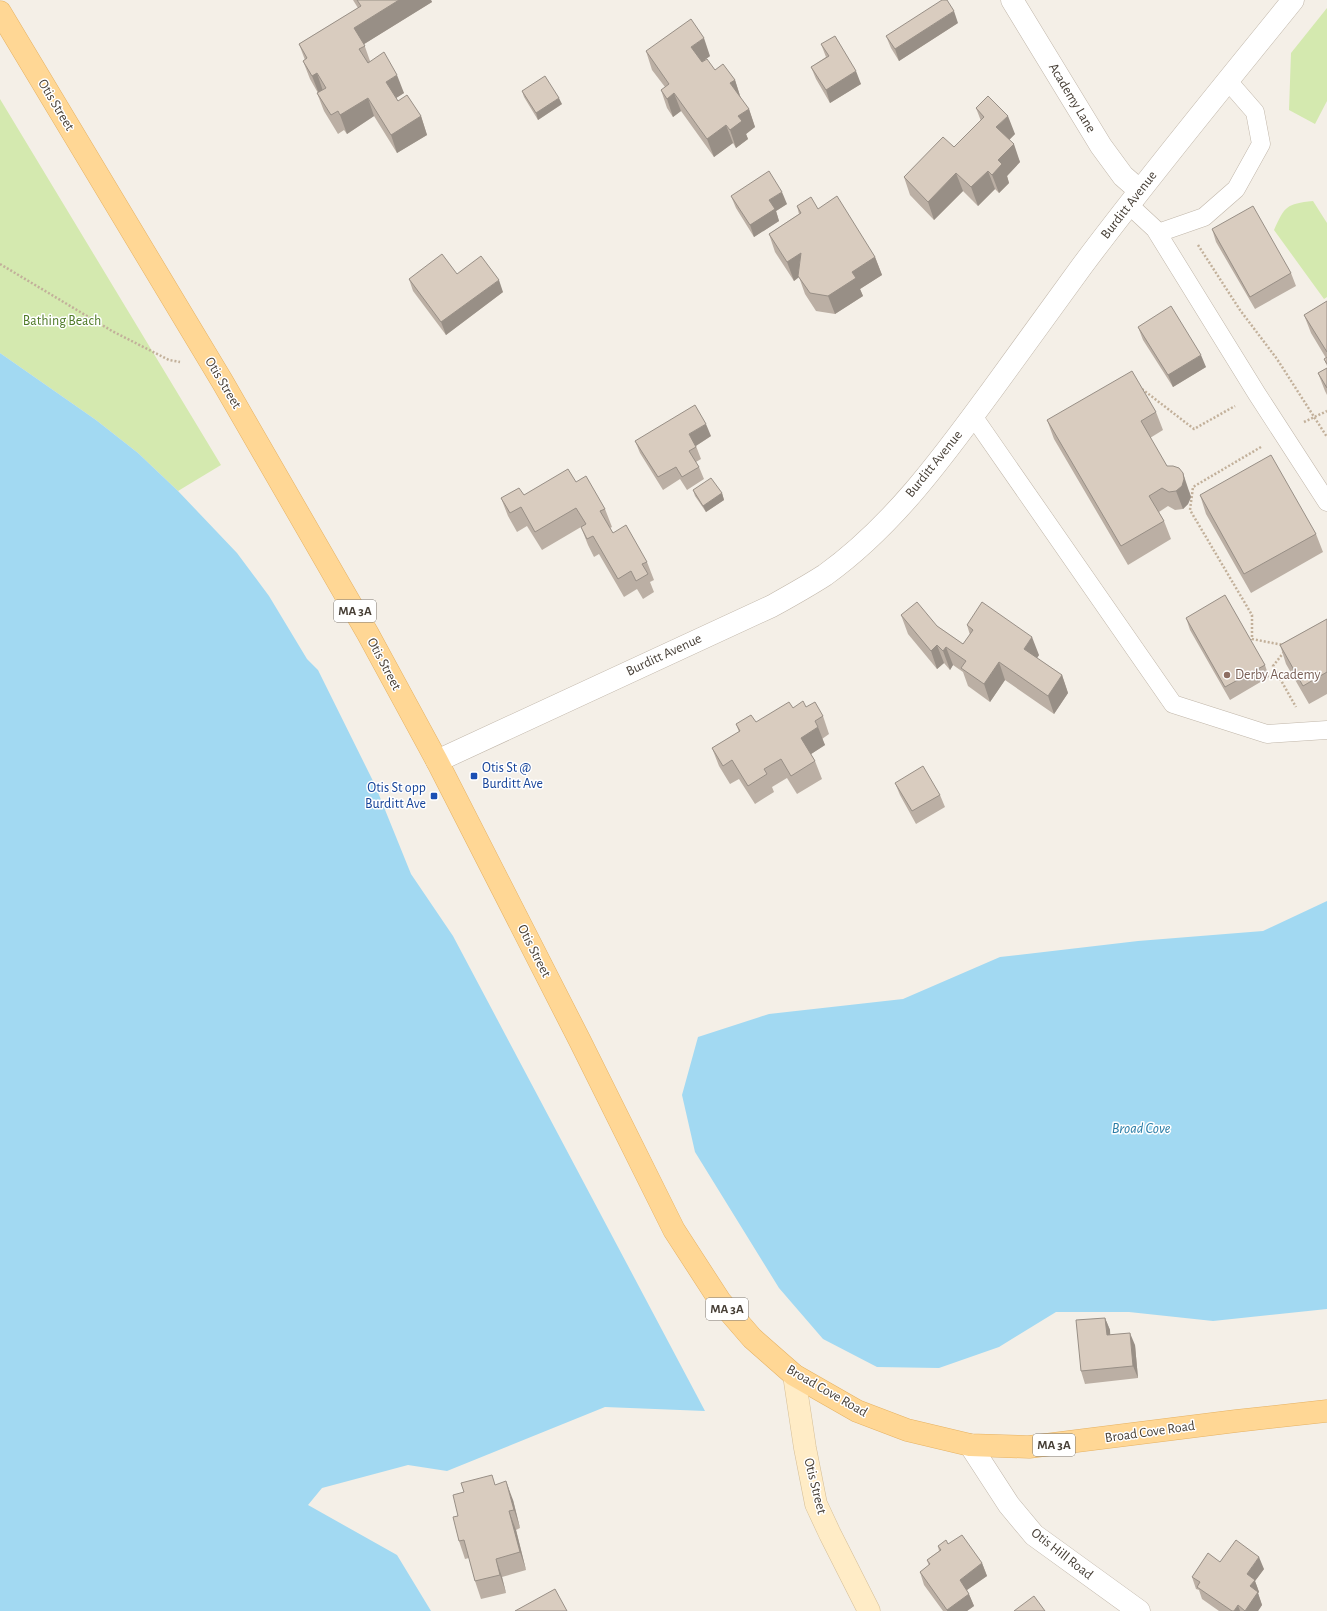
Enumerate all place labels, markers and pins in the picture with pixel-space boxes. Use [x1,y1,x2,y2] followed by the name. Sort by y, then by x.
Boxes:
[1235,668,1321,682] place label: Derby Academy
[1222,670,1232,680] marker: Derby Academy
[482,761,543,791] place label: Otis St @ Burditt Ave
[469,771,479,781] marker: Otis St @ Burditt Ave
[365,781,426,811] place label: Otis St opp Burditt Ave
[429,791,439,801] marker: Otis St opp Burditt Ave

